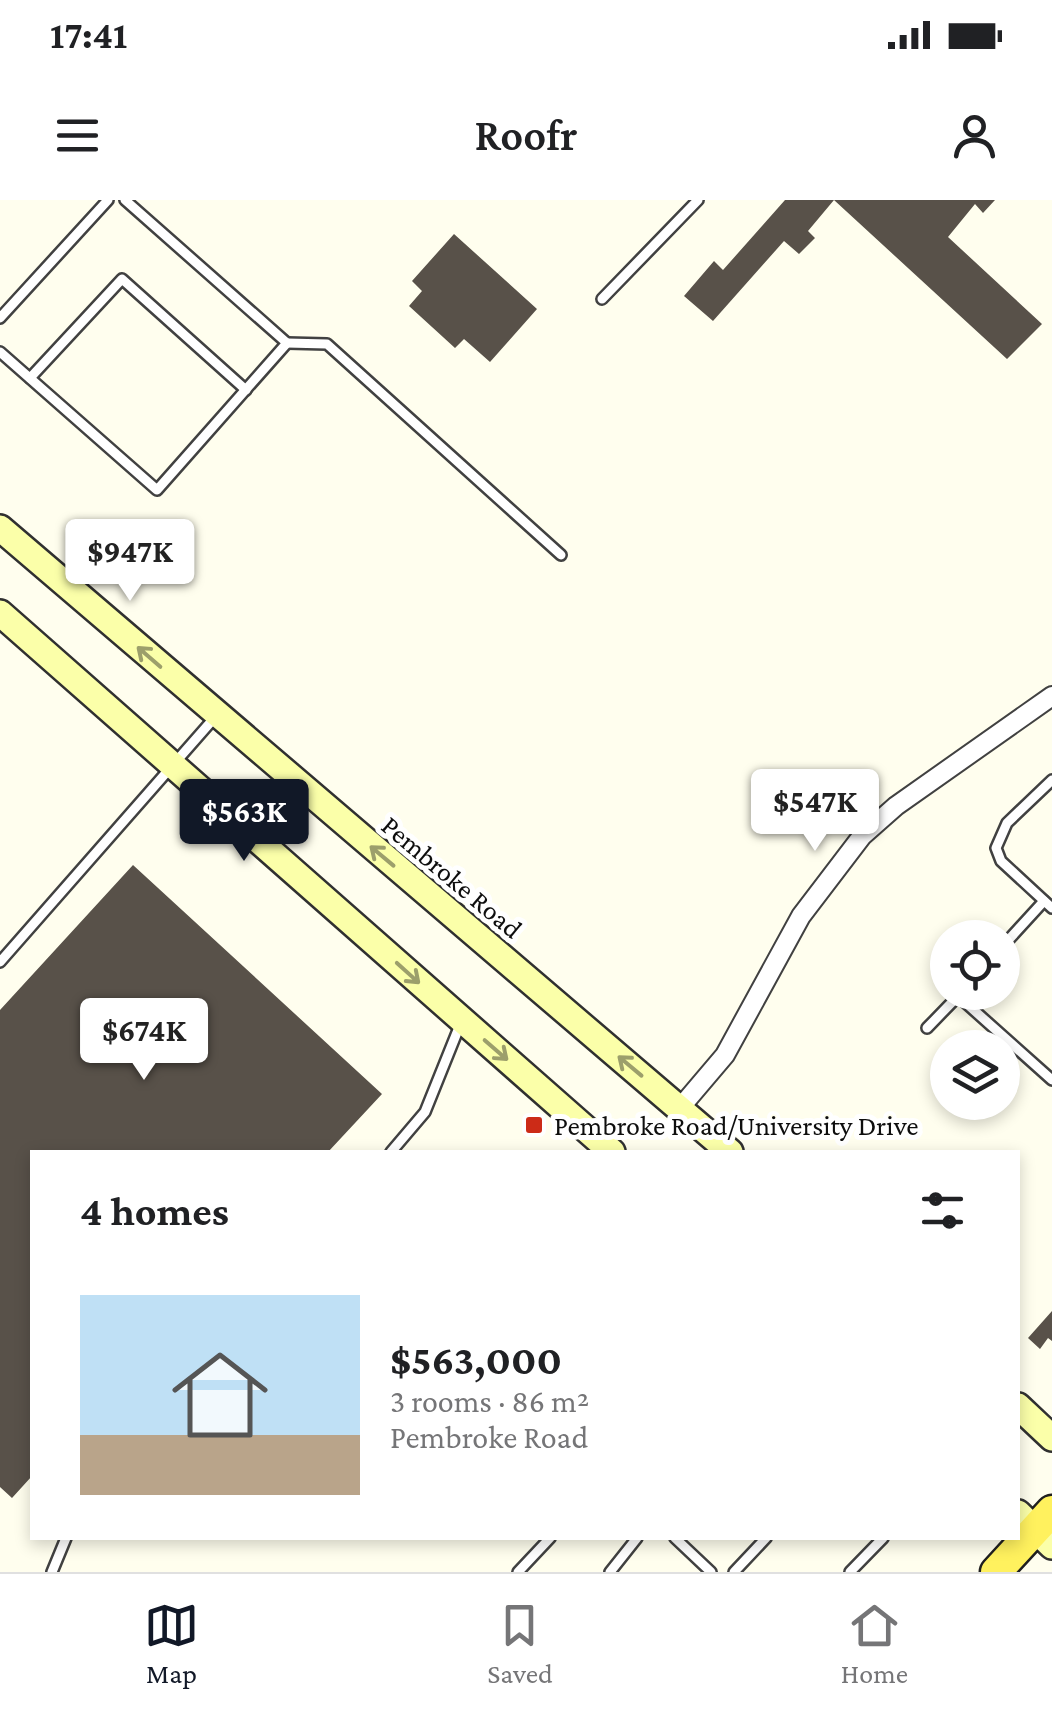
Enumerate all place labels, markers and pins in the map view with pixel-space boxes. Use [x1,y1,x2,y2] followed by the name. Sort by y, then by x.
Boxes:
[60,519,200,604] pin: $947K
[745,769,885,854] pin: $547K
[174,779,314,864] pin: $563K
[74,998,214,1083] pin: $674K
[554,1110,919,1141] place label: Pembroke Road/University Drive
[523,1114,545,1136] marker: Pembroke Road/University Drive

